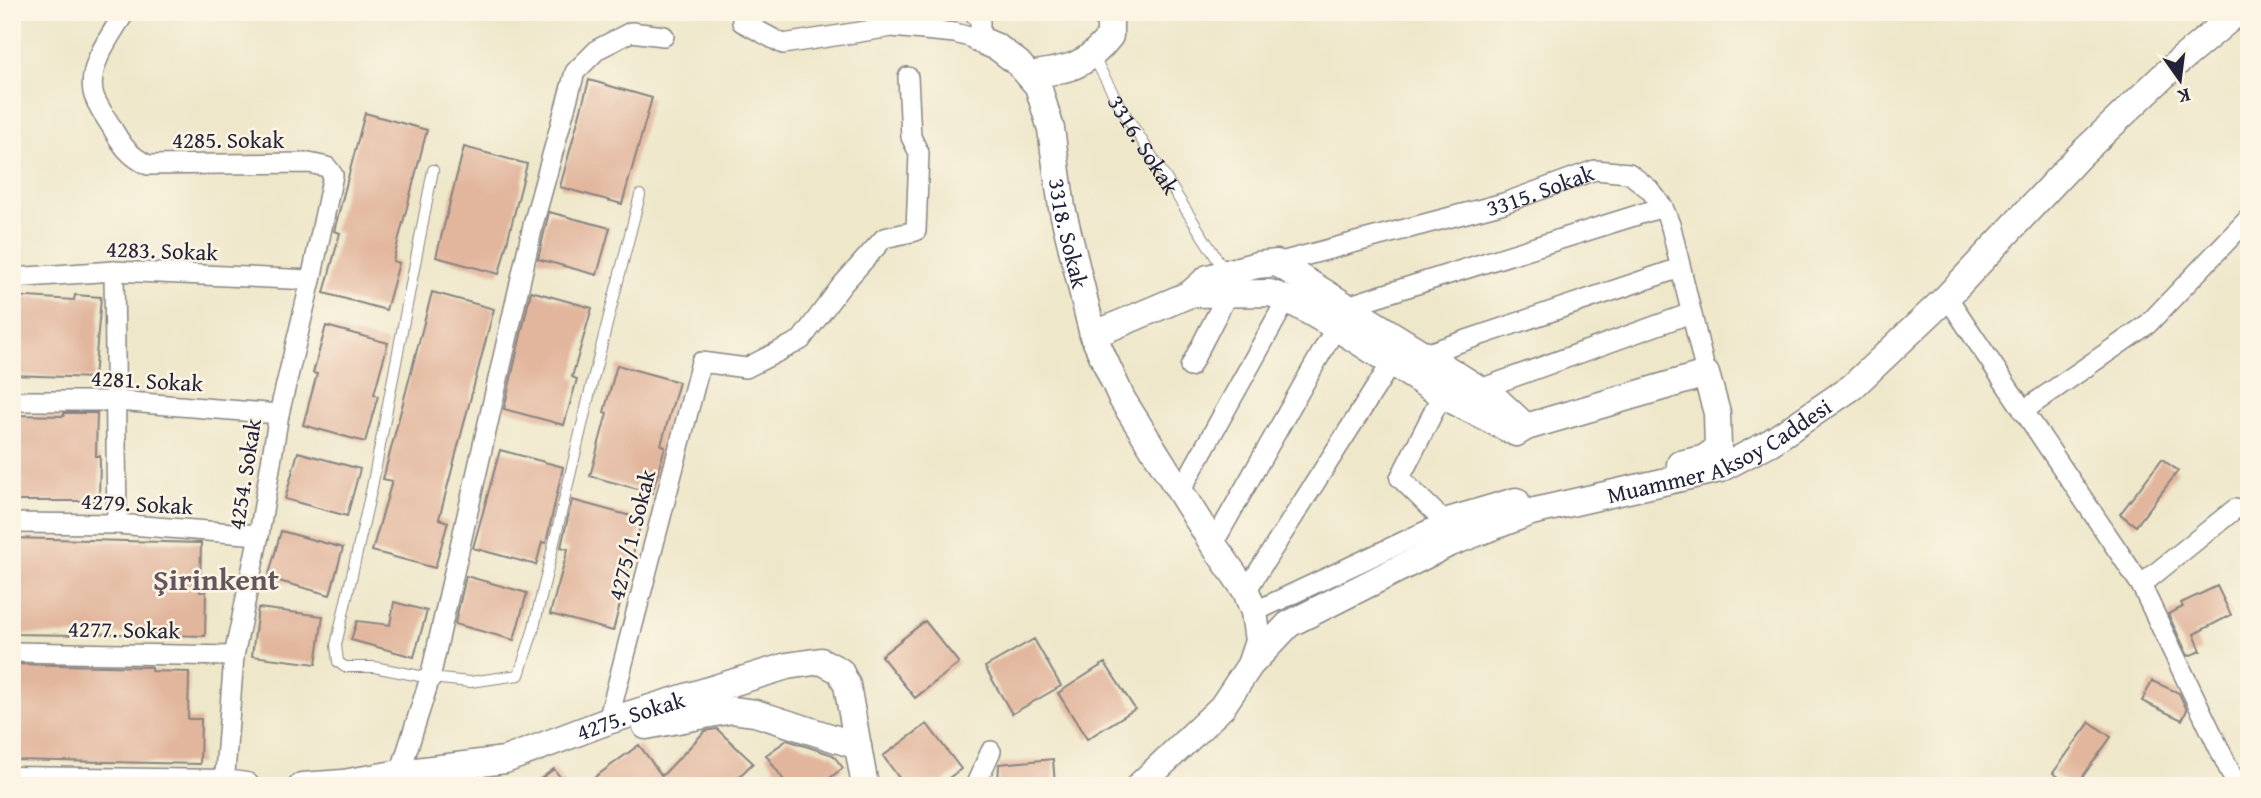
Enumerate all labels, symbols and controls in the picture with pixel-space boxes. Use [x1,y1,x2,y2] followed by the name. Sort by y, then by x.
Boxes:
[2146,46,2216,116] north arrow
[2175,81,2193,112] text: K
[1100,89,1188,201] street label: 3316. Sokak
[172,123,284,156] street label: 4285. Sokak
[1482,155,1599,224] street label: 3315. Sokak
[1042,176,1098,292] street label: 3318. Sokak
[105,232,219,268] street label: 4283. Sokak
[90,361,204,399] street label: 4281. Sokak
[1604,390,1837,511] street label: Muammer Aksoy Caddesi
[219,416,269,532] street label: 4254. Sokak
[599,466,663,604] street label: 4275/1. Sokak
[80,484,194,522] street label: 4279. Sokak
[153,557,280,601] district label: Şirinkent
[68,612,181,646] street label: 4277. Sokak
[571,682,689,748] street label: 4275. Sokak

